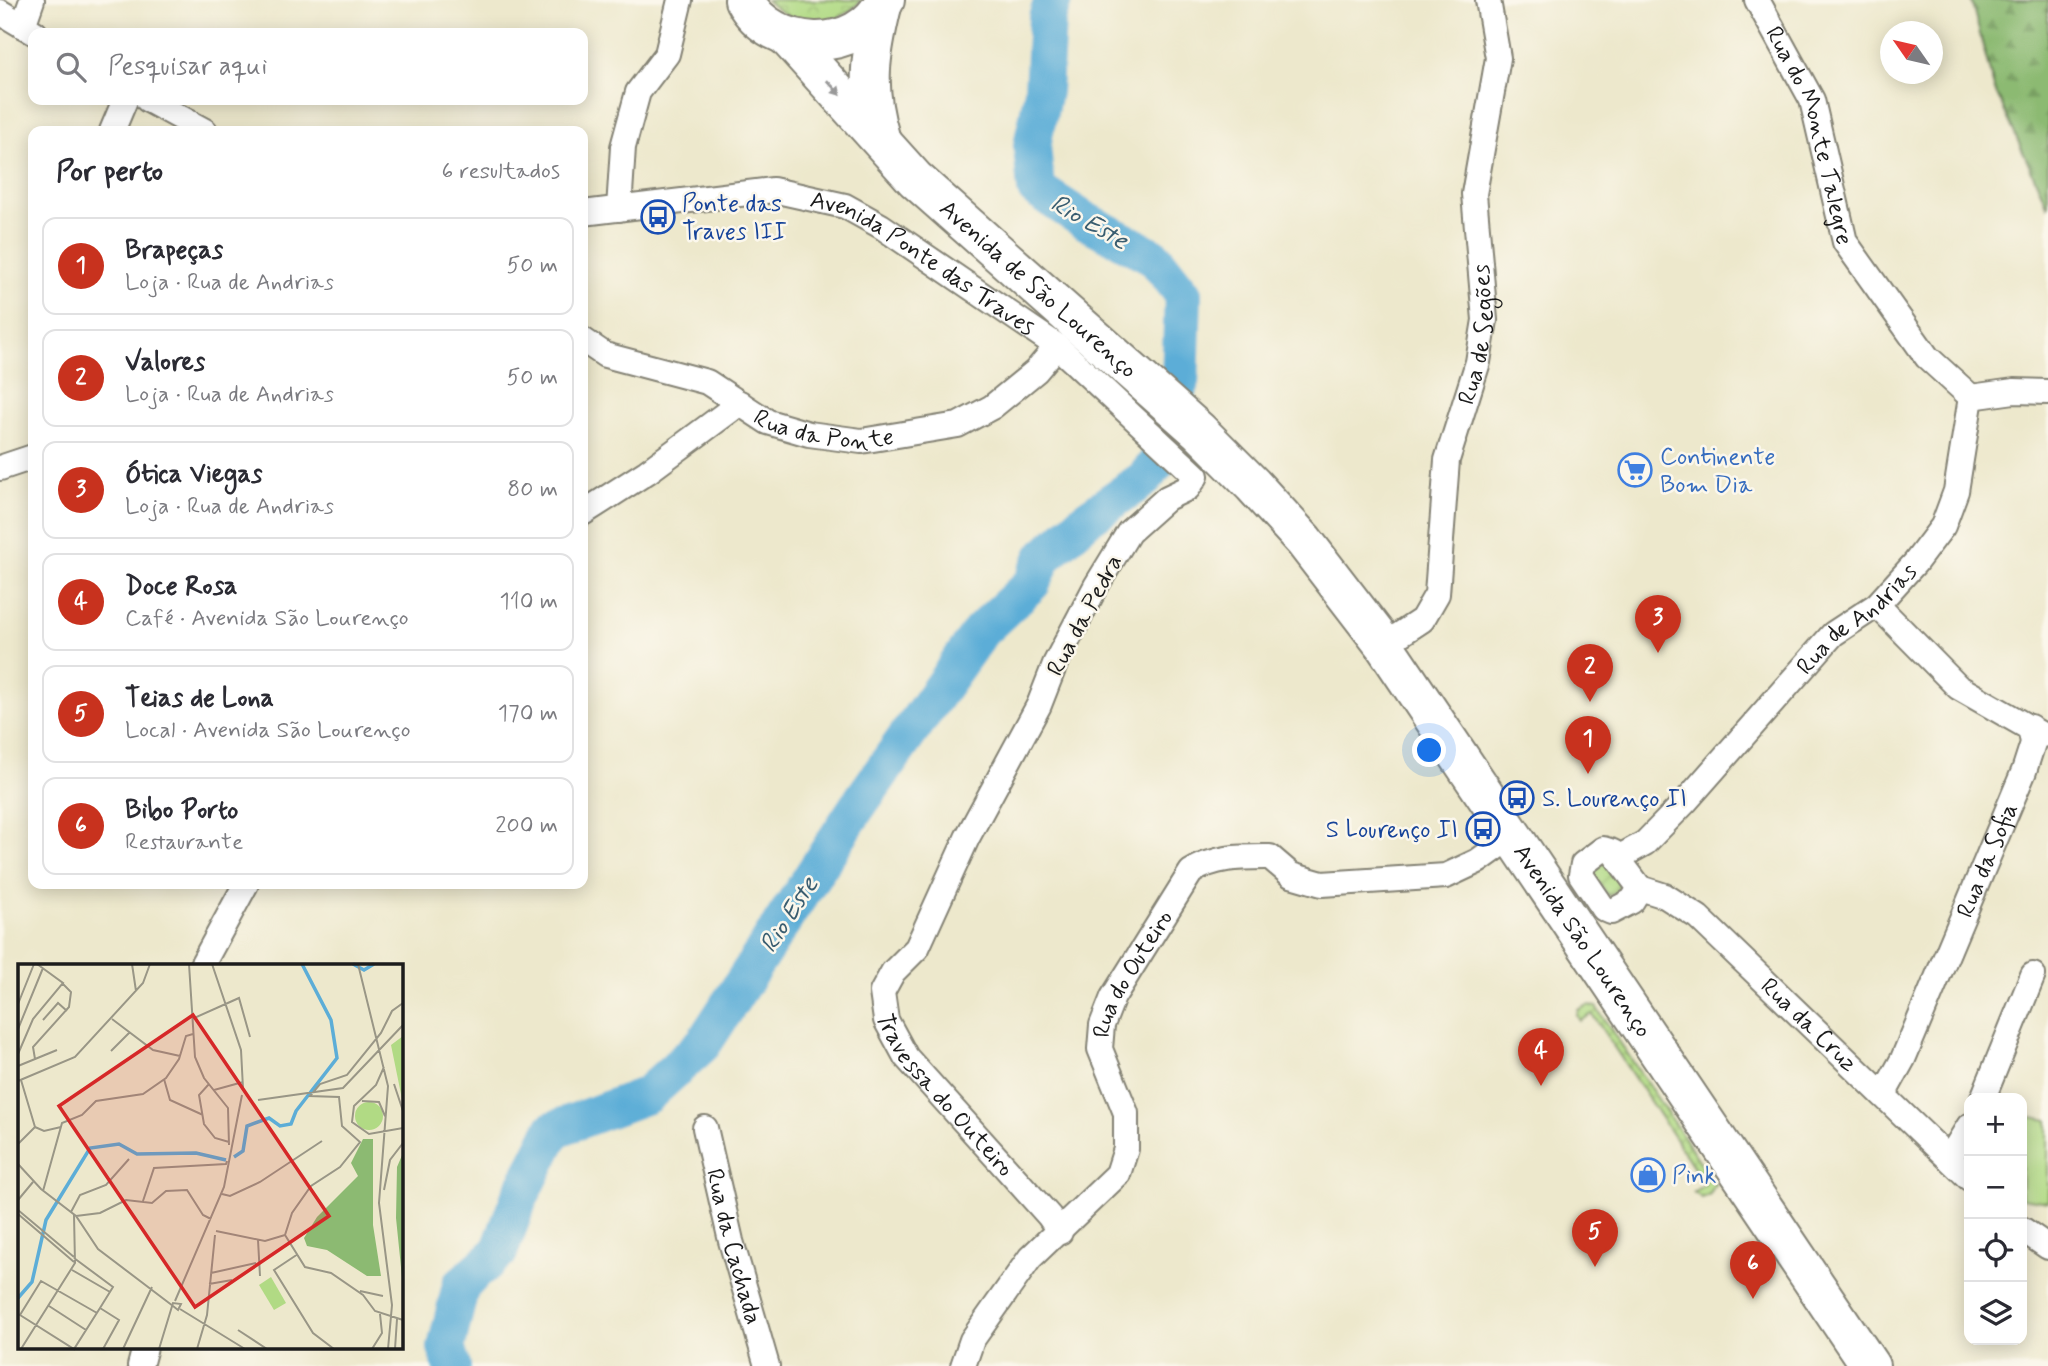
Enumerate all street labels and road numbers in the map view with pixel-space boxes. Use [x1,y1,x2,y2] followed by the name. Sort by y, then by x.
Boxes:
[1757,21,1859,248] street label: Rua do Monte Talegre
[807,185,1041,344] street label: Avenida Ponte das Traves
[932,194,1143,386] street label: Avenida de São Lourenço
[1451,263,1503,409] street label: Rua de Segões
[747,403,896,459] street label: Rua da Ponte
[1040,550,1130,682] street label: Rua da Pedra
[1790,557,1925,682] street label: Rua de Andrias
[1950,799,2026,923] street label: Rua da Sofia
[1506,838,1658,1044] street label: Avenida São Lourenço
[1087,905,1180,1039] street label: Rua do Outeiro
[1753,972,1863,1079] street label: Rua da Cruz
[868,1011,1020,1184] street label: Travessa do Outeiro
[698,1166,768,1328] street label: Rua da Cachada

